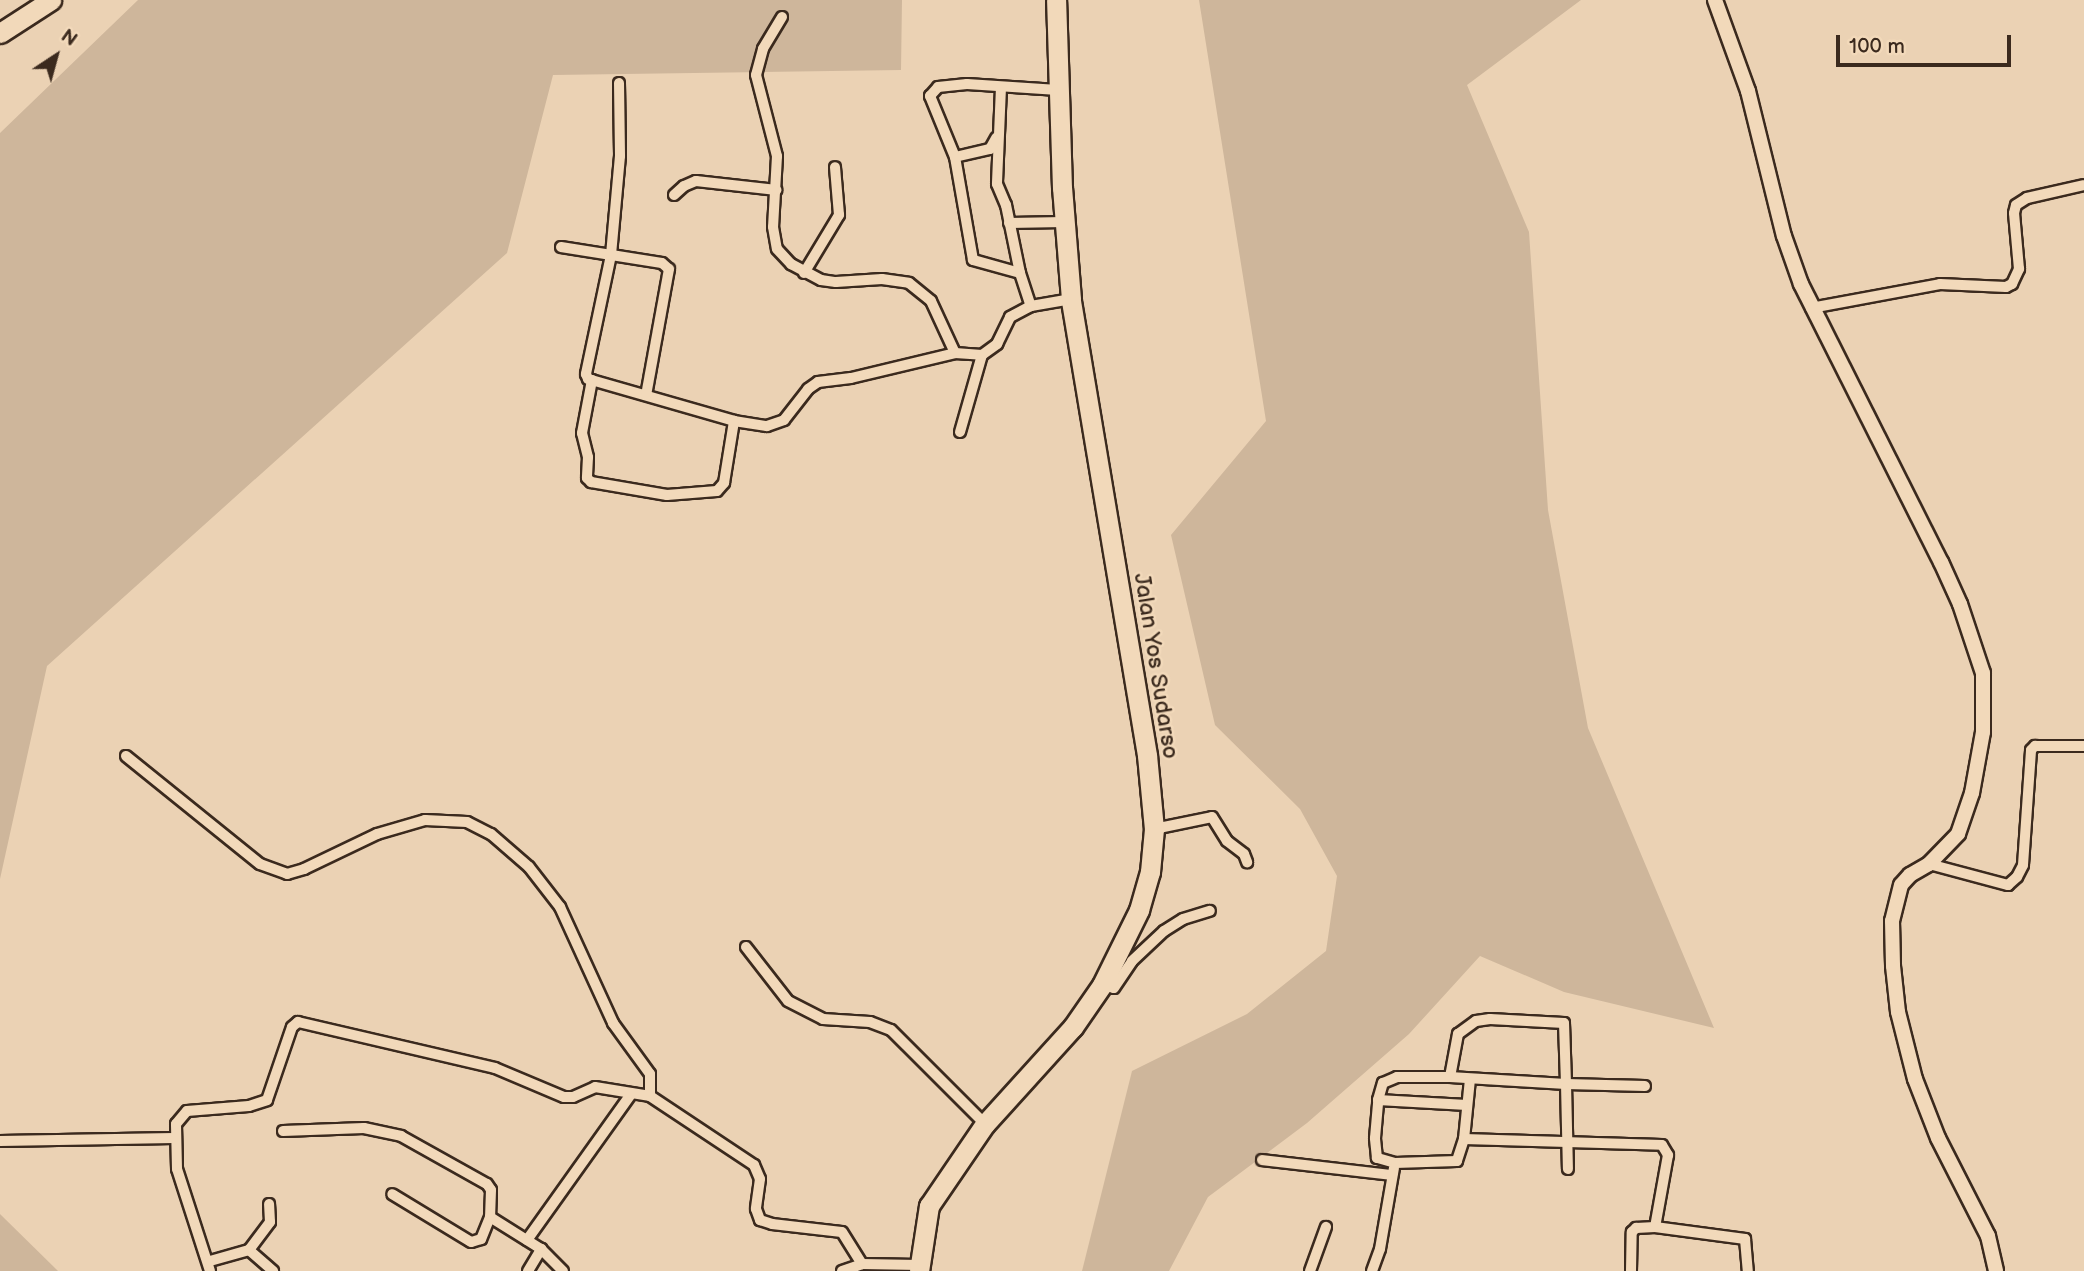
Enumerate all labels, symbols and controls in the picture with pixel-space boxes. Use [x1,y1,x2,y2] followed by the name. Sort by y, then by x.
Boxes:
[21,21,91,91] north arrow
[1839,21,2014,65] scale bar
[56,25,81,52] text: N
[1849,34,1905,59] text: 100 m
[1128,570,1184,762] street label: Jalan Yos Sudarso

